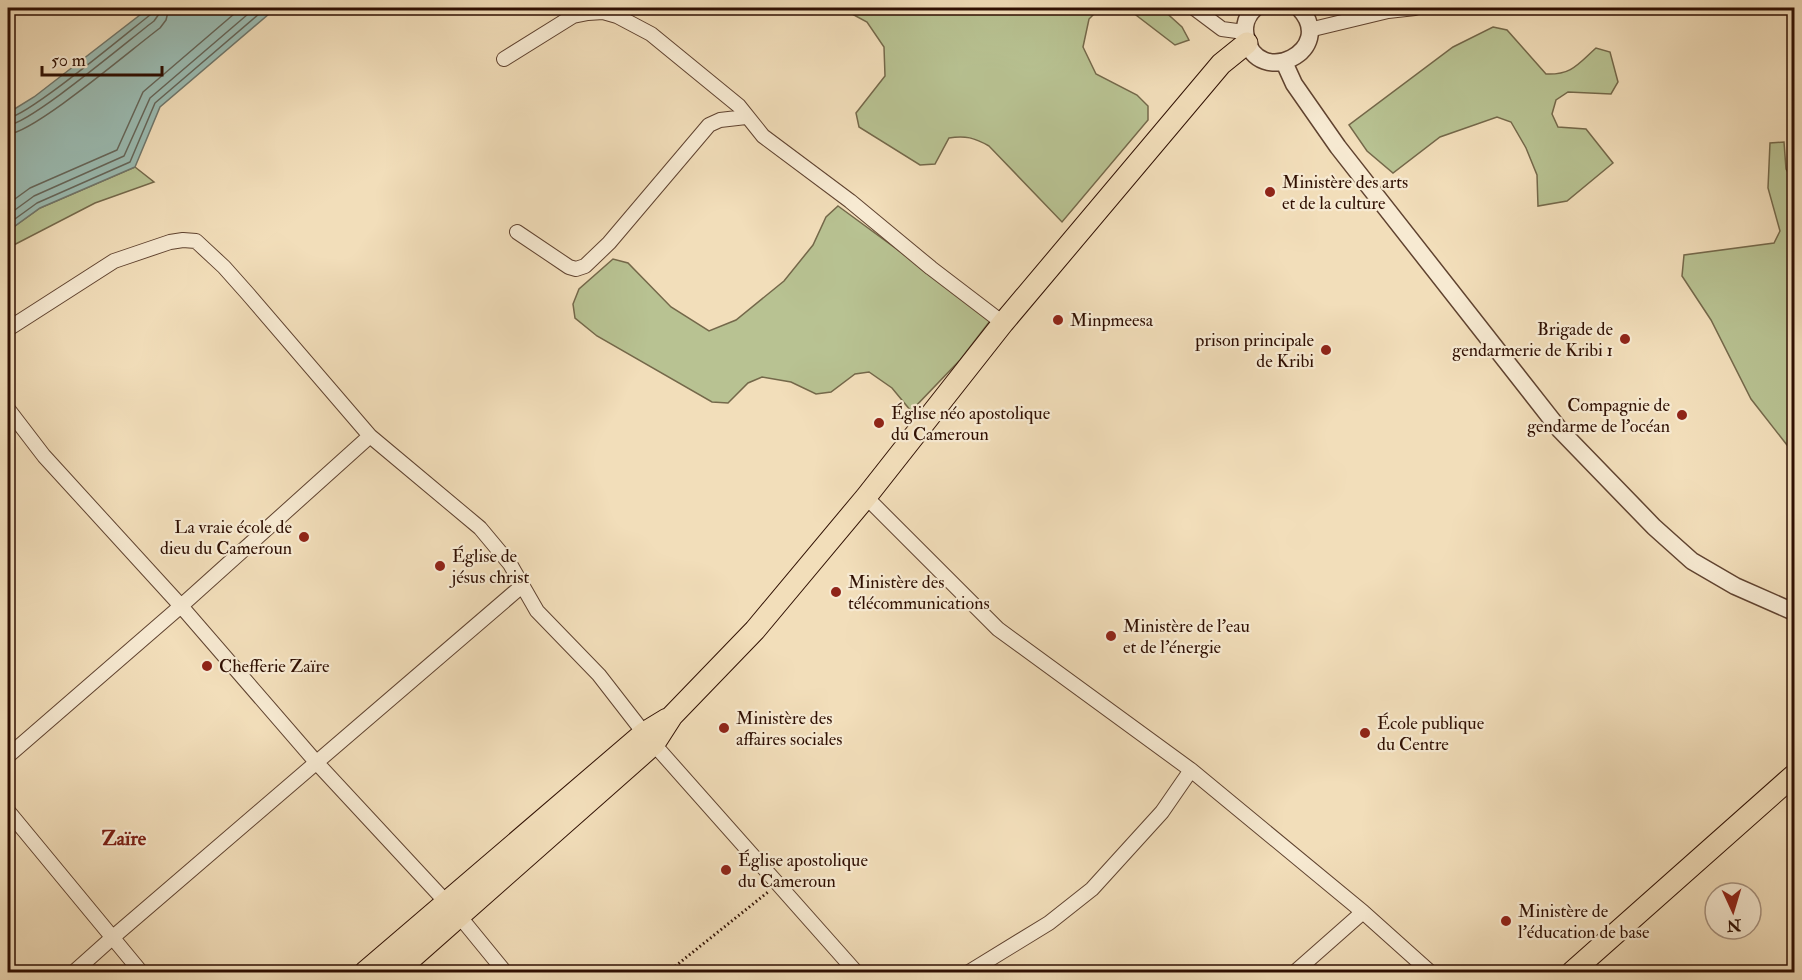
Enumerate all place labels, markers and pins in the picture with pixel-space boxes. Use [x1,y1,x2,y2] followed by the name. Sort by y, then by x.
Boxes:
[1282,171,1408,215] place label: Ministère des arts et de la culture
[1263,185,1277,199] marker: Ministère des arts et de la culture
[1070,309,1154,332] place label: Minpmeesa
[1051,313,1065,327] marker: Minpmeesa
[1452,318,1613,362] place label: Brigade de gendarmerie de Kribi 1
[1194,329,1314,373] place label: prison principale de Kribi
[1618,332,1632,346] marker: Brigade de gendarmerie de Kribi 1
[1319,343,1333,357] marker: prison principale de Kribi
[1527,394,1670,438] place label: Compagnie de gendarme de l'océan
[891,402,1051,446] place label: Église néo apostolique du Cameroun
[1675,408,1689,422] marker: Compagnie de gendarme de l'océan
[872,416,886,430] marker: Église néo apostolique du Cameroun
[160,516,292,560] place label: La vraie école de dieu du Cameroun
[297,530,311,544] marker: La vraie école de dieu du Cameroun
[449,545,530,589] place label: Église de jésus christ
[433,559,447,573] marker: Église de jésus christ
[848,571,990,615] place label: Ministère des télécommunications
[829,585,843,599] marker: Ministère des télécommunications
[1123,615,1250,659] place label: Ministère de l'eau et de l'énergie
[1104,629,1118,643] marker: Ministère de l'eau et de l'énergie
[219,655,330,678] place label: Chefferie Zaïre
[200,659,214,673] marker: Chefferie Zaïre
[736,707,843,751] place label: Ministère des affaires sociales
[1377,712,1485,756] place label: École publique du Centre
[717,721,731,735] marker: Ministère des affaires sociales
[1358,726,1372,740] marker: École publique du Centre
[738,849,868,893] place label: Église apostolique du Cameroun
[719,863,733,877] marker: Église apostolique du Cameroun
[1518,900,1650,944] place label: Ministère de l'éducation de base
[1499,914,1513,928] marker: Ministère de l'éducation de base

